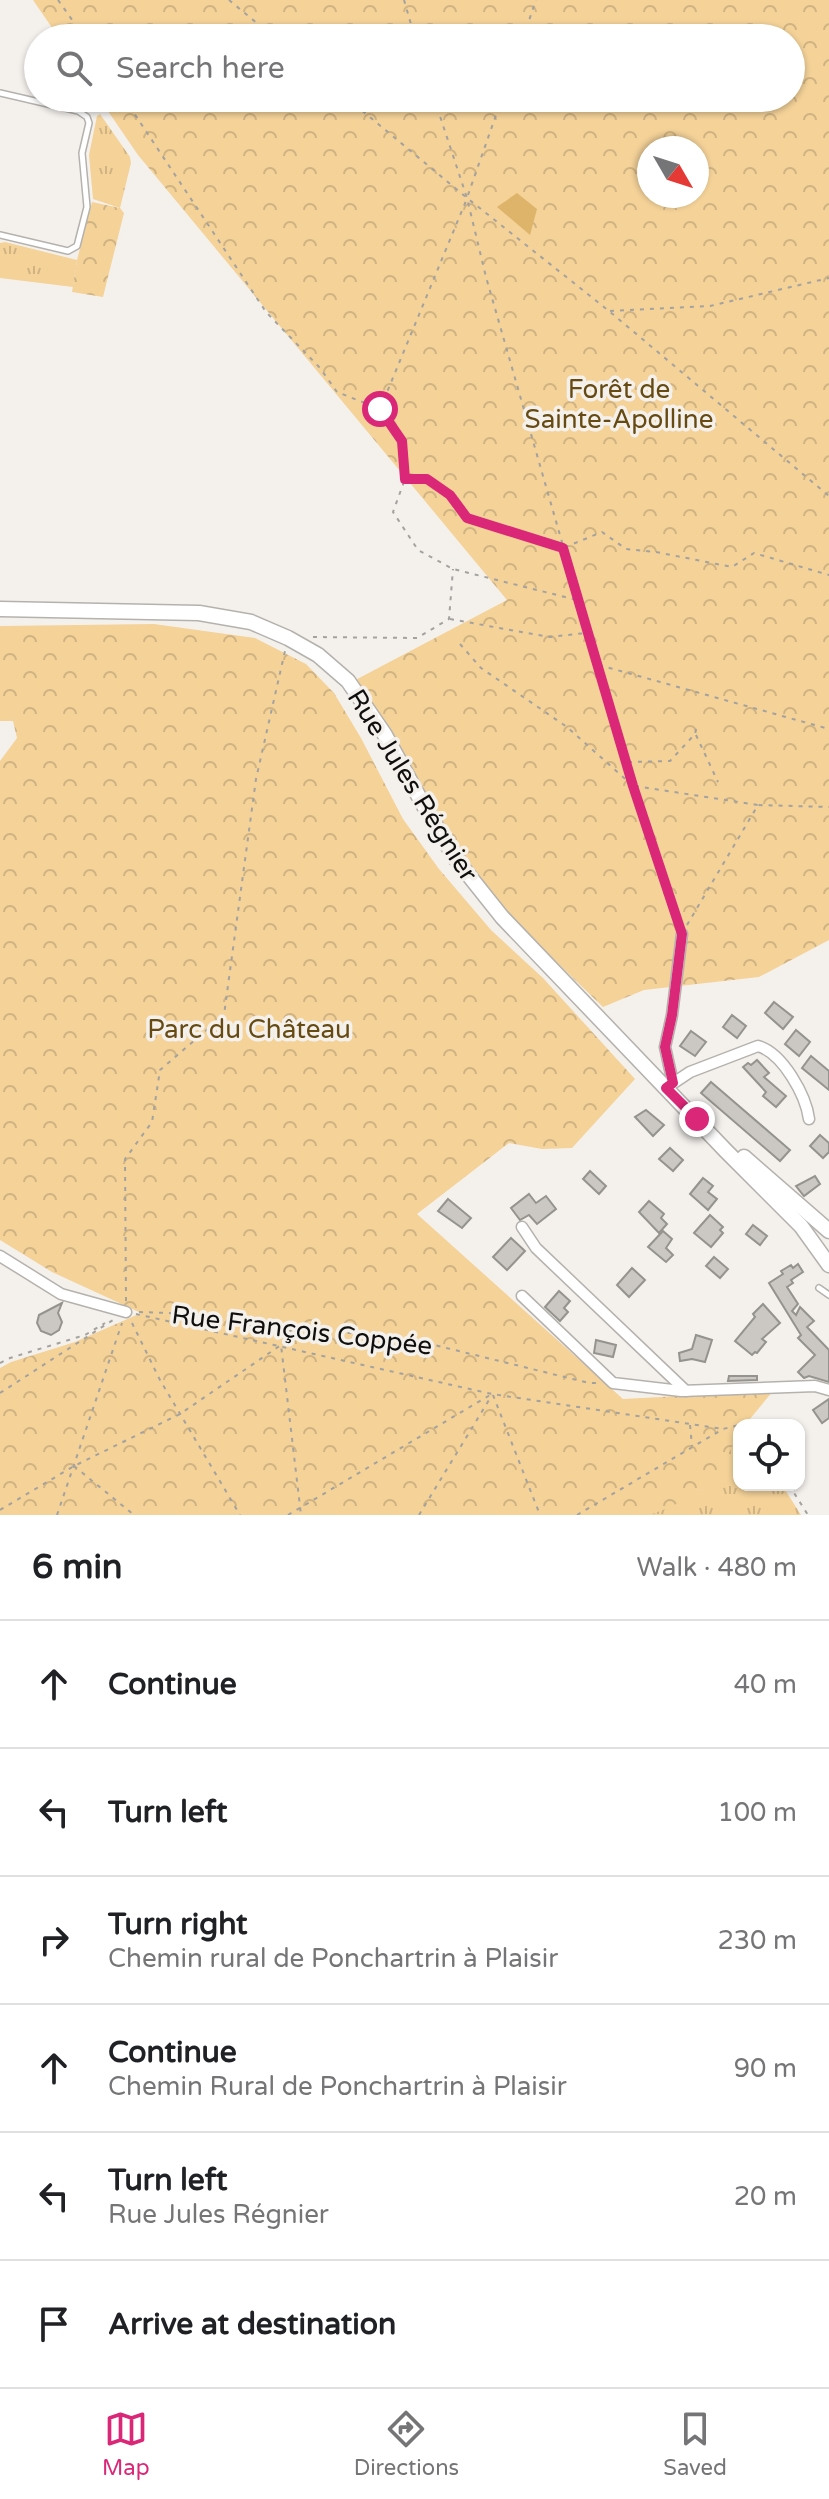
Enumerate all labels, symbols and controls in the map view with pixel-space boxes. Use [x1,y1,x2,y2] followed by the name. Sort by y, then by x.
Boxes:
[24,24,805,112] search box
[52,46,96,90] icon: search
[116,50,285,87] text: Search here
[637,136,709,208] north arrow
[525,374,713,435] park label: Forêt de Sainte-Apolline
[362,391,398,427] route start
[341,683,484,887] street label: Rue Jules Régnier
[147,1014,351,1045] park label: Parc du Château
[679,1101,715,1137] route end
[170,1299,434,1362] street label: Rue François Coppée
[733,1419,805,1491] map controls
[733,1419,805,1491] button: locate
[32,1547,123,1588] text: 6 min
[637,1552,797,1583] text: Walk · 480 m
[32,1662,76,1706] icon: ahead
[108,1666,237,1703] text: Continue
[734,1669,797,1700] text: 40 m
[32,1790,76,1834] icon: left
[108,1794,227,1831] text: Turn left
[717,1797,797,1828] text: 100 m
[108,1906,248,1943] text: Turn right
[32,1918,76,1962] icon: right
[717,1925,797,1956] text: 230 m
[108,1943,558,1974] text: Chemin rural de Ponchartrin à Plaisir
[108,2034,237,2071] text: Continue
[32,2046,76,2090] icon: ahead
[734,2053,797,2084] text: 90 m
[108,2071,567,2102] text: Chemin Rural de Ponchartrin à Plaisir
[108,2162,227,2199] text: Turn left
[32,2174,76,2218] icon: left
[734,2181,797,2212] text: 20 m
[108,2199,329,2230] text: Rue Jules Régnier
[32,2302,76,2346] icon: arrive
[108,2306,396,2343] text: Arrive at destination
[102,2407,150,2481] tab: Map
[354,2407,459,2481] tab: Directions
[663,2407,727,2481] tab: Saved

